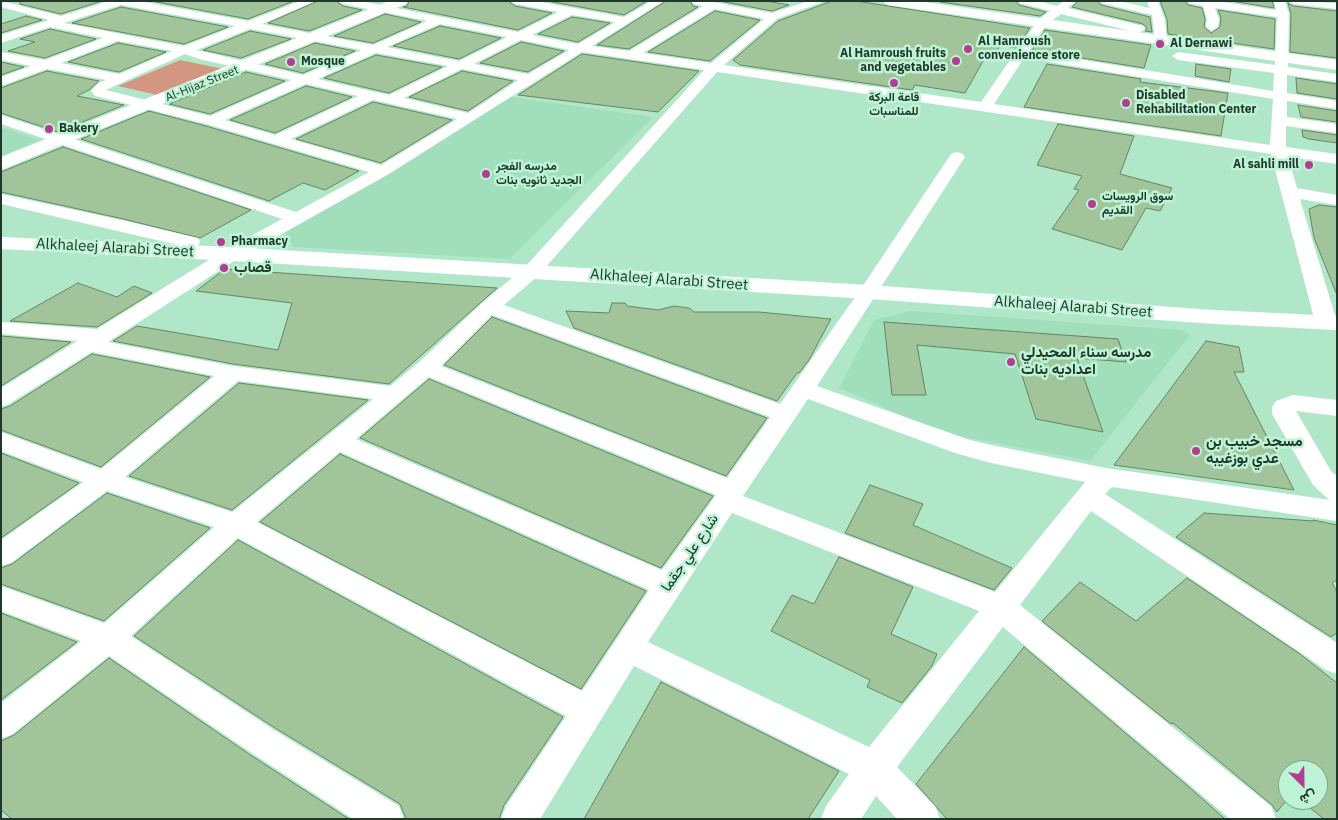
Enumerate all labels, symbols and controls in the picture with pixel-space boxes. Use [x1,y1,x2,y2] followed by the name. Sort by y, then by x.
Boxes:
[978,35,1080,63] place label: Al Hamroush convenience store
[1170,37,1232,51] place label: Al Dernawi
[1154,38,1166,50] marker: Al Dernawi
[962,43,974,55] marker: Al Hamroush convenience store
[840,47,946,75] place label: Al Hamroush fruits and vegetables
[301,55,345,69] place label: Mosque
[950,55,962,67] marker: Al Hamroush fruits and vegetables
[285,56,297,68] marker: Mosque
[163,63,241,105] street label: Al-Hijaz Street
[888,77,900,89] marker: قاعة البركة للمناسبات
[1136,89,1256,117] place label: Disabled Rehabilitation Center
[869,91,919,119] place label: قاعة البركة للمناسبات
[1120,97,1132,109] marker: Disabled Rehabilitation Center
[59,122,99,136] place label: Bakery
[43,123,55,135] marker: Bakery
[1233,158,1299,172] place label: Al sahli mill
[1303,159,1315,171] marker: Al sahli mill
[496,160,582,188] place label: مدرسه الفجر الجديد ثانويه بنات
[480,168,492,180] marker: مدرسه الفجر الجديد ثانويه بنات
[1102,190,1173,218] place label: سوق الرويسات القديم
[1086,198,1098,210] marker: سوق الرويسات القديم
[36,235,194,261] street label: Alkhaleej Alarabi Street
[231,235,288,249] place label: Pharmacy
[215,236,227,248] marker: Pharmacy
[234,259,271,277] place label: قصاب
[218,262,230,274] marker: قصاب
[589,266,749,294] street label: Alkhaleej Alarabi Street
[993,293,1153,321] street label: Alkhaleej Alarabi Street
[1021,344,1151,379] place label: مدرسه سناء المحيدلي اعداديه بنات
[1005,356,1017,368] marker: مدرسه سناء المحيدلي اعداديه بنات
[1206,433,1303,468] place label: مسجد خبيب بن عدي بوزغيبه
[1190,445,1202,457] marker: مسجد خبيب بن عدي بوزغيبه
[657,511,723,595] street label: شارع علي جقما
[1278,760,1328,810] north arrow
[1297,786,1320,809] text: ش

